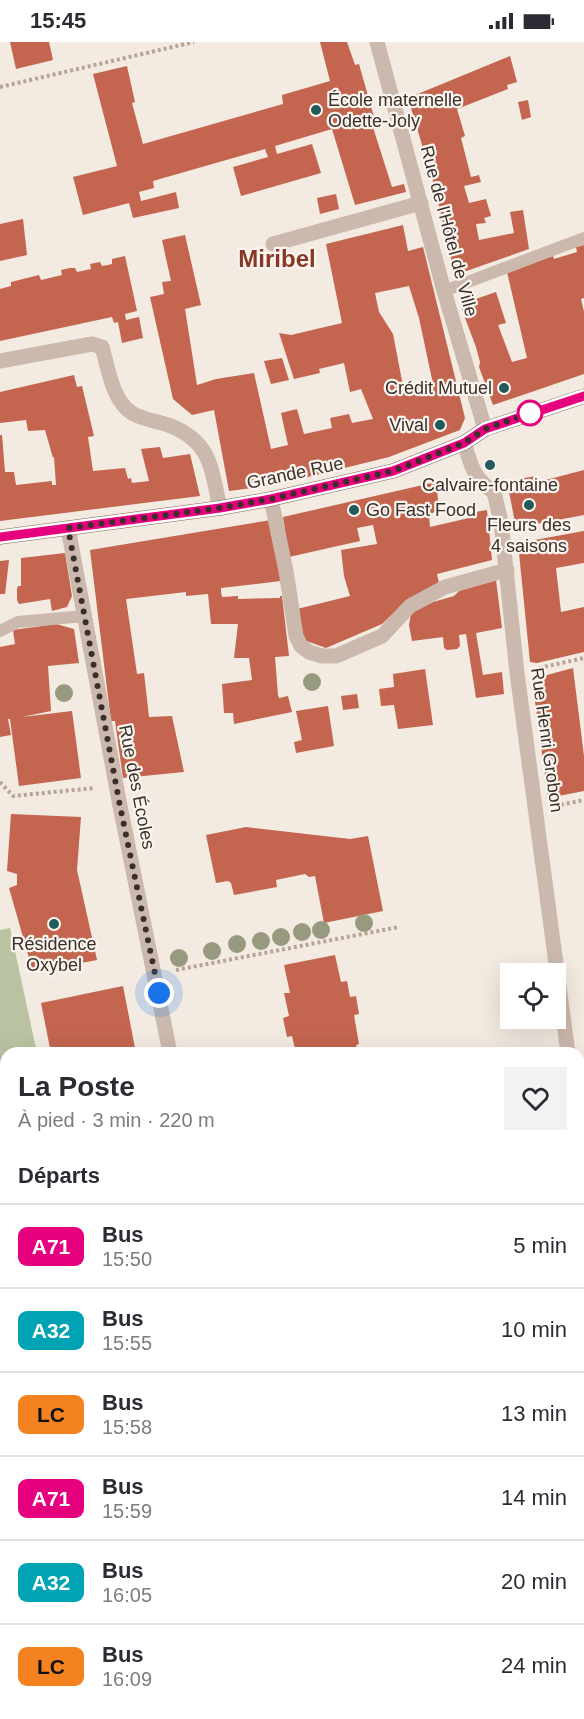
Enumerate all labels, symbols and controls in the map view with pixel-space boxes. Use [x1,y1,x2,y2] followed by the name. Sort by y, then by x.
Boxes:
[30,8,86,33] text: 15:45
[328,90,462,131] place label: École maternelle Odette-Joly
[309,103,323,117] marker: École maternelle Odette-Joly
[417,143,481,319] street label: Rue de l'Hôtel de Ville
[238,245,316,272] district label: Miribel
[385,378,492,398] place label: Crédit Mutuel
[497,381,511,395] marker: Crédit Mutuel
[517,400,543,426] unlabelled marker
[389,415,428,435] place label: Vival
[433,418,447,432] marker: Vival
[245,453,345,493] street label: Grande Rue
[483,458,497,472] marker: Calvaire-fontaine
[422,475,558,495] place label: Calvaire-fontaine
[522,498,536,512] marker: Fleurs des 4 saisons
[366,500,476,520] place label: Go Fast Food
[347,503,361,517] marker: Go Fast Food
[487,515,571,556] place label: Fleurs des 4 saisons
[527,666,567,814] street label: Rue Henri Grobon
[115,723,159,851] street label: Rue des Écoles
[47,917,61,931] marker: Résidence Oxybel
[11,934,97,975] place label: Résidence Oxybel
[500,963,566,1029] map controls
[500,963,566,1029] button: locate
[144,978,174,1008] your location
[504,1067,567,1130] button: heart
[18,1071,135,1102] text: La Poste
[18,1109,215,1131] text: À pied · 3 min · 220 m
[18,1163,100,1188] text: Départs
[102,1222,144,1247] text: Bus
[513,1233,567,1258] text: 5 min
[32,1235,70,1258] text: A71
[102,1248,152,1270] text: 15:50
[102,1306,144,1331] text: Bus
[501,1317,567,1342] text: 10 min
[32,1319,70,1342] text: A32
[102,1332,152,1354] text: 15:55
[102,1390,144,1415] text: Bus
[501,1401,567,1426] text: 13 min
[37,1403,65,1426] text: LC
[102,1416,152,1438] text: 15:58
[102,1474,144,1499] text: Bus
[501,1485,567,1510] text: 14 min
[32,1487,70,1510] text: A71
[102,1500,152,1522] text: 15:59
[102,1558,144,1583] text: Bus
[501,1569,567,1594] text: 20 min
[32,1571,70,1594] text: A32
[102,1584,152,1606] text: 16:05
[102,1642,144,1667] text: Bus
[501,1653,567,1678] text: 24 min
[37,1655,65,1678] text: LC
[102,1668,152,1690] text: 16:09

